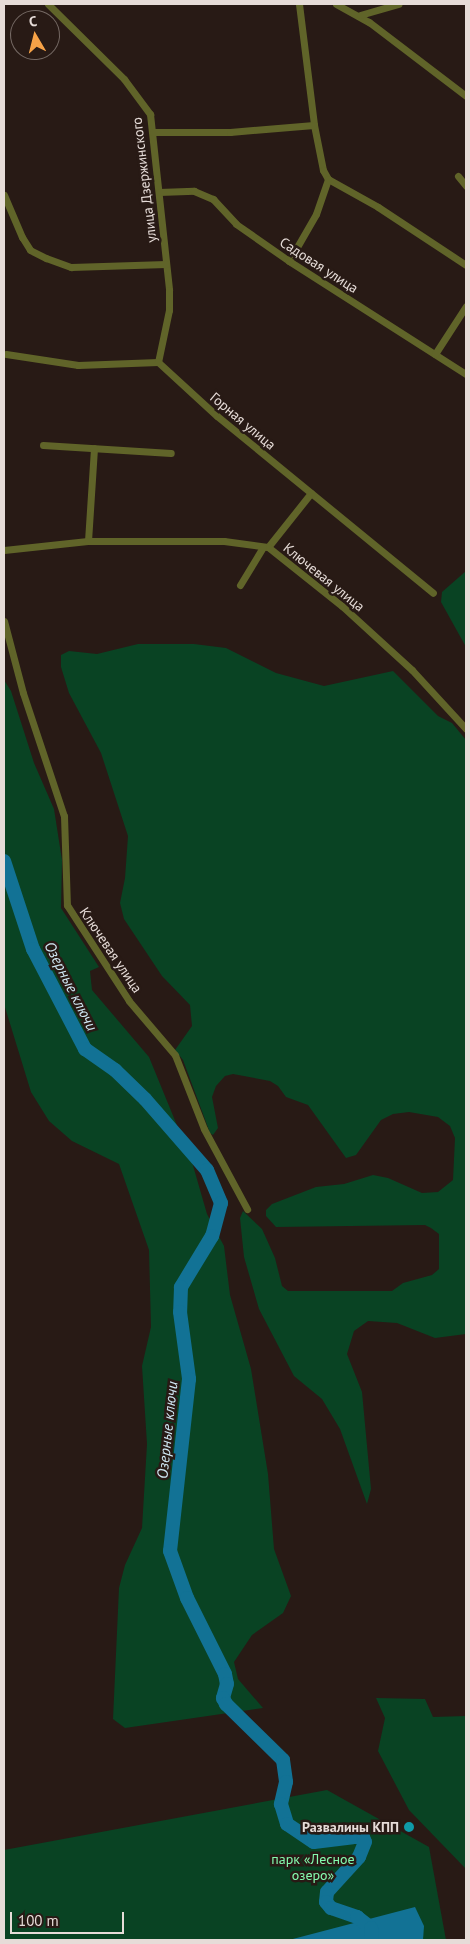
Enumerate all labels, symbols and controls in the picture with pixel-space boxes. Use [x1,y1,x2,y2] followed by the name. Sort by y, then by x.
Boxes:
[10,10,60,60] north arrow
[28,12,38,31] text: С
[128,116,160,244] street label: улица Дзержинского
[277,233,361,297] street label: Садовая улица
[207,389,279,453] street label: Горная улица
[280,539,368,615] street label: Ключевая улица
[76,904,146,996] street label: Ключевая улица
[41,938,101,1034] water label: Озерные ключи
[153,1380,181,1480] water label: Озерные ключи
[302,1819,399,1835] place label: Развалины КПП
[403,1821,415,1833] marker: Развалины КПП
[271,1851,355,1884] park label: парк «Лесное озеро»
[12,1902,126,1934] scale bar
[18,1911,59,1930] text: 100 m

